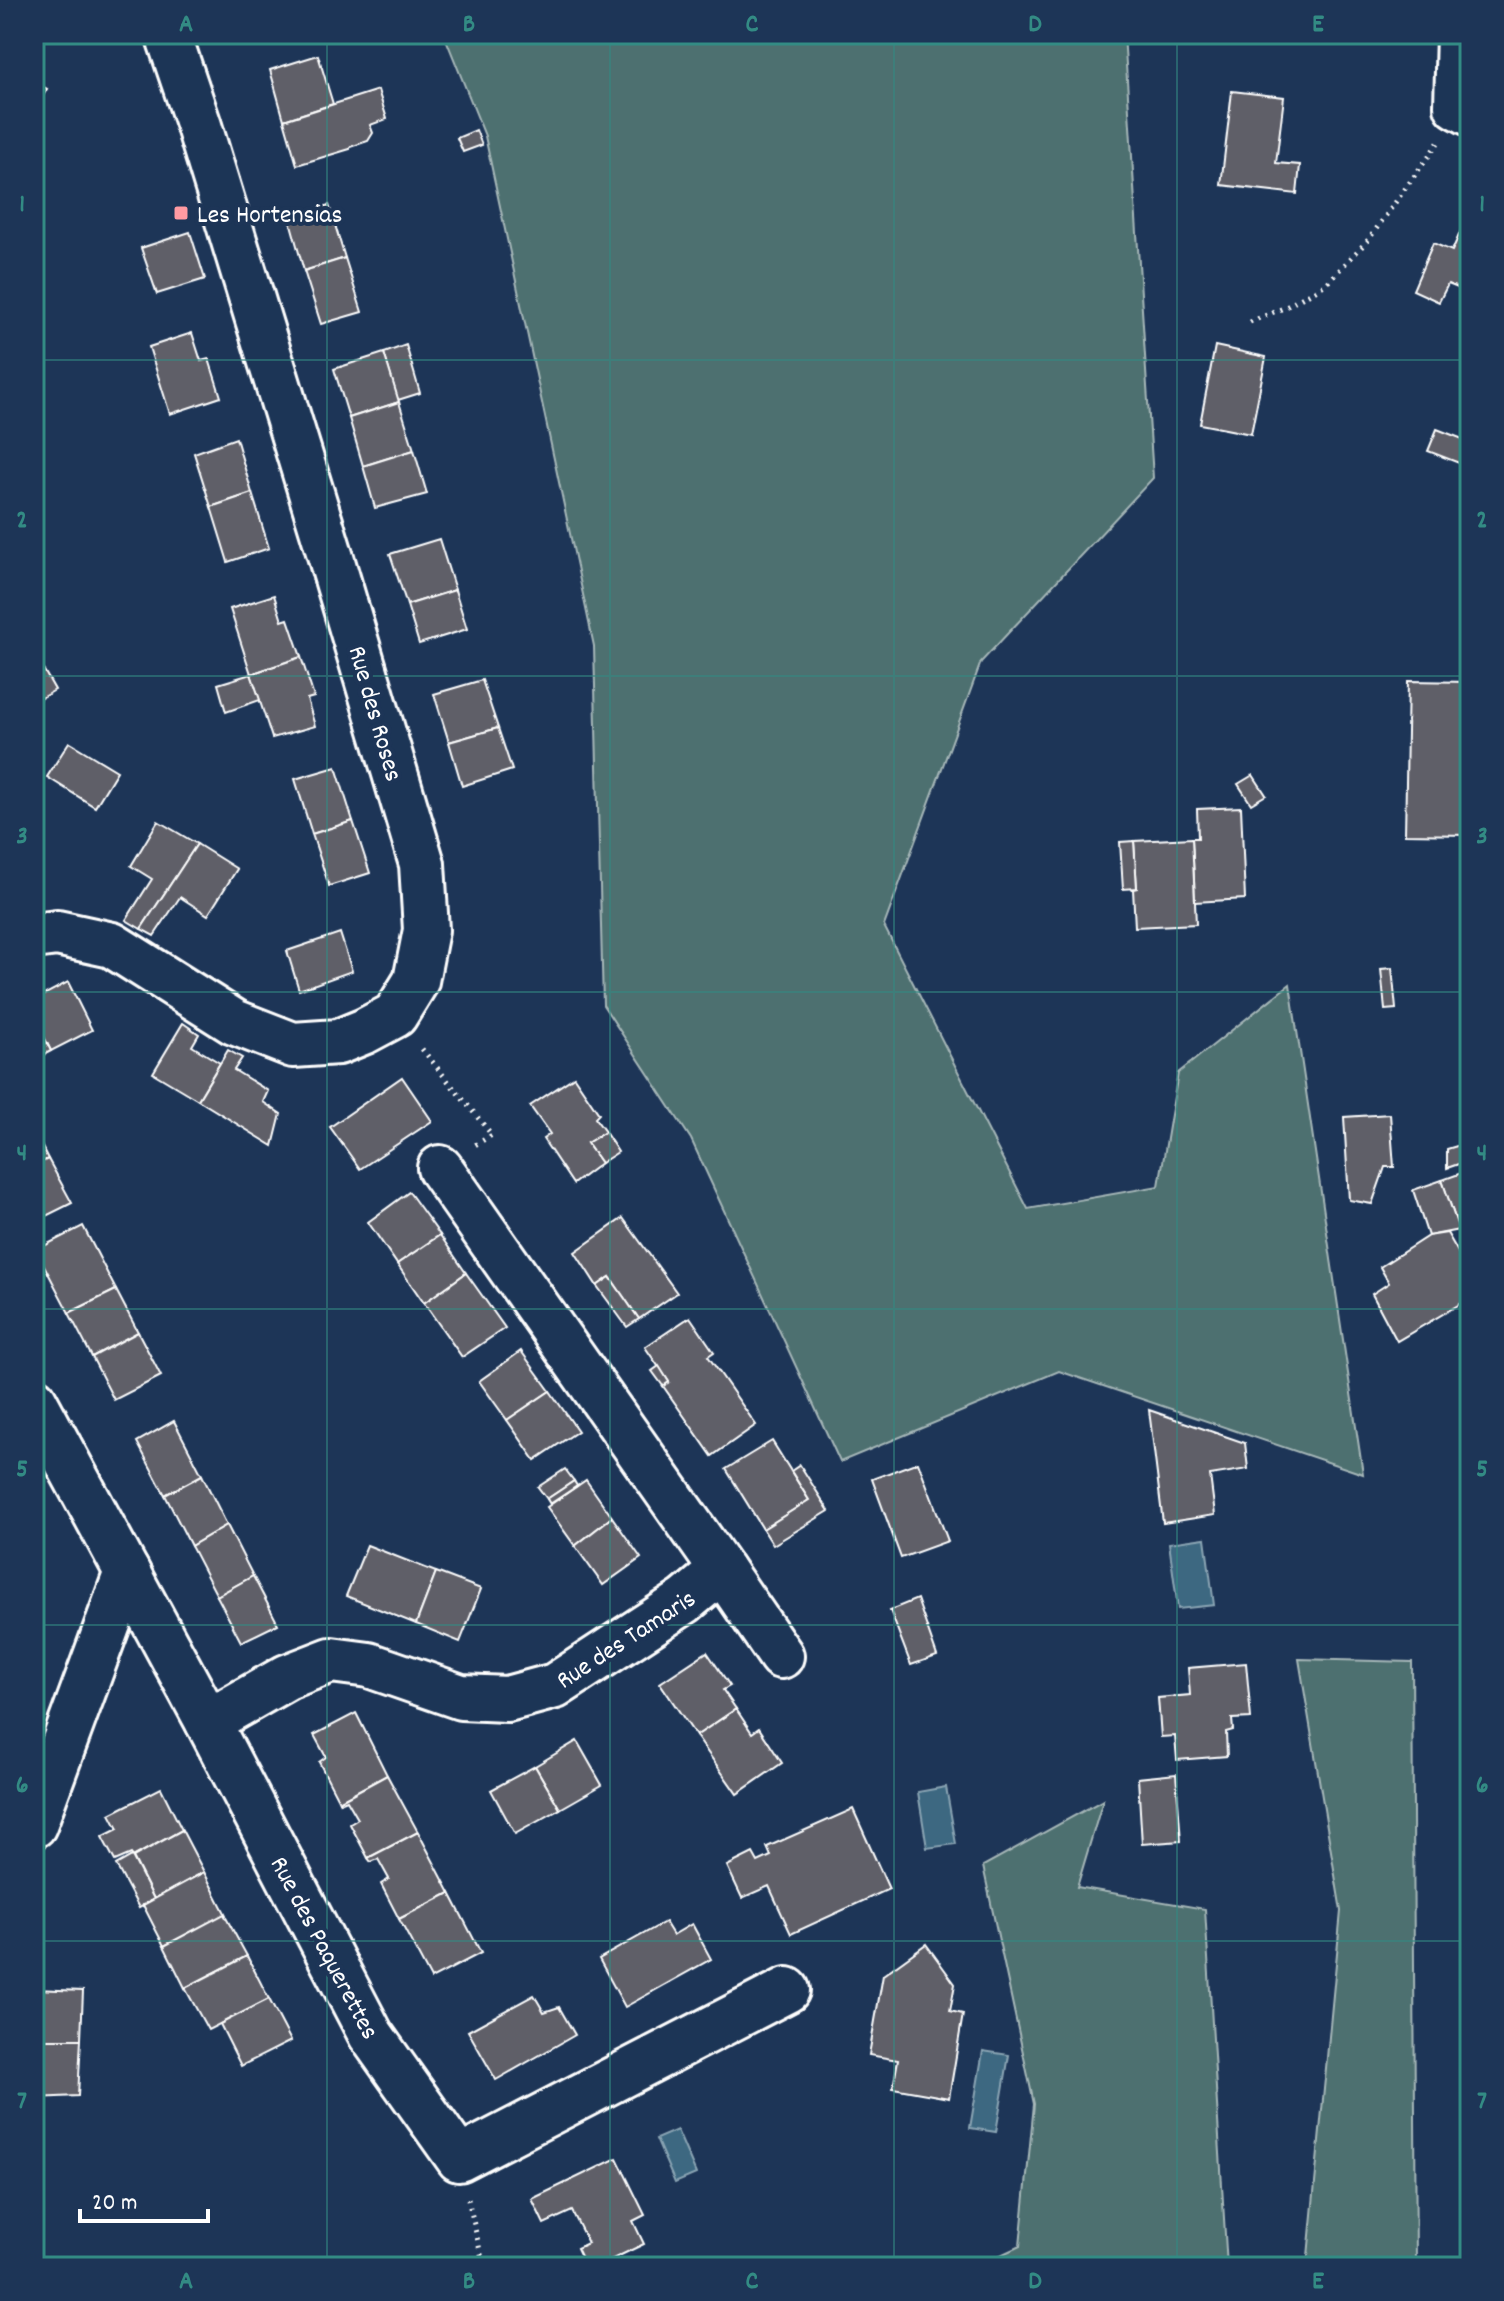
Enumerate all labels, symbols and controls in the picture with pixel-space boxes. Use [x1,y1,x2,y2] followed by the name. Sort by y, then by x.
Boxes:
[179,7,193,44] text: A
[463,7,475,44] text: B
[746,7,759,44] text: C
[1028,7,1042,44] text: D
[1312,7,1324,44] text: E
[19,187,25,224] text: 1
[1479,187,1485,224] text: 1
[197,198,342,235] place label: Les Hortensias
[172,204,190,222] marker: Les Hortensias
[16,503,28,540] text: 2
[1476,503,1488,540] text: 2
[337,642,411,786] street label: Rue des Roses
[16,819,28,856] text: 3
[1476,819,1488,856] text: 3
[17,1136,27,1173] text: 4
[1477,1136,1487,1173] text: 4
[16,1452,28,1489] text: 5
[1476,1452,1488,1489] text: 5
[550,1582,704,1700] street label: Rue des Tamaris
[16,1768,28,1805] text: 6
[1476,1768,1488,1805] text: 6
[259,1850,387,2047] street label: Rue des Paquerettes
[17,2084,27,2121] text: 7
[1477,2084,1487,2121] text: 7
[80,2173,208,2223] scale bar
[92,2187,138,2221] text: 20 m
[179,2264,193,2301] text: A
[463,2264,475,2301] text: B
[746,2264,759,2301] text: C
[1028,2264,1042,2301] text: D
[1312,2264,1324,2301] text: E

